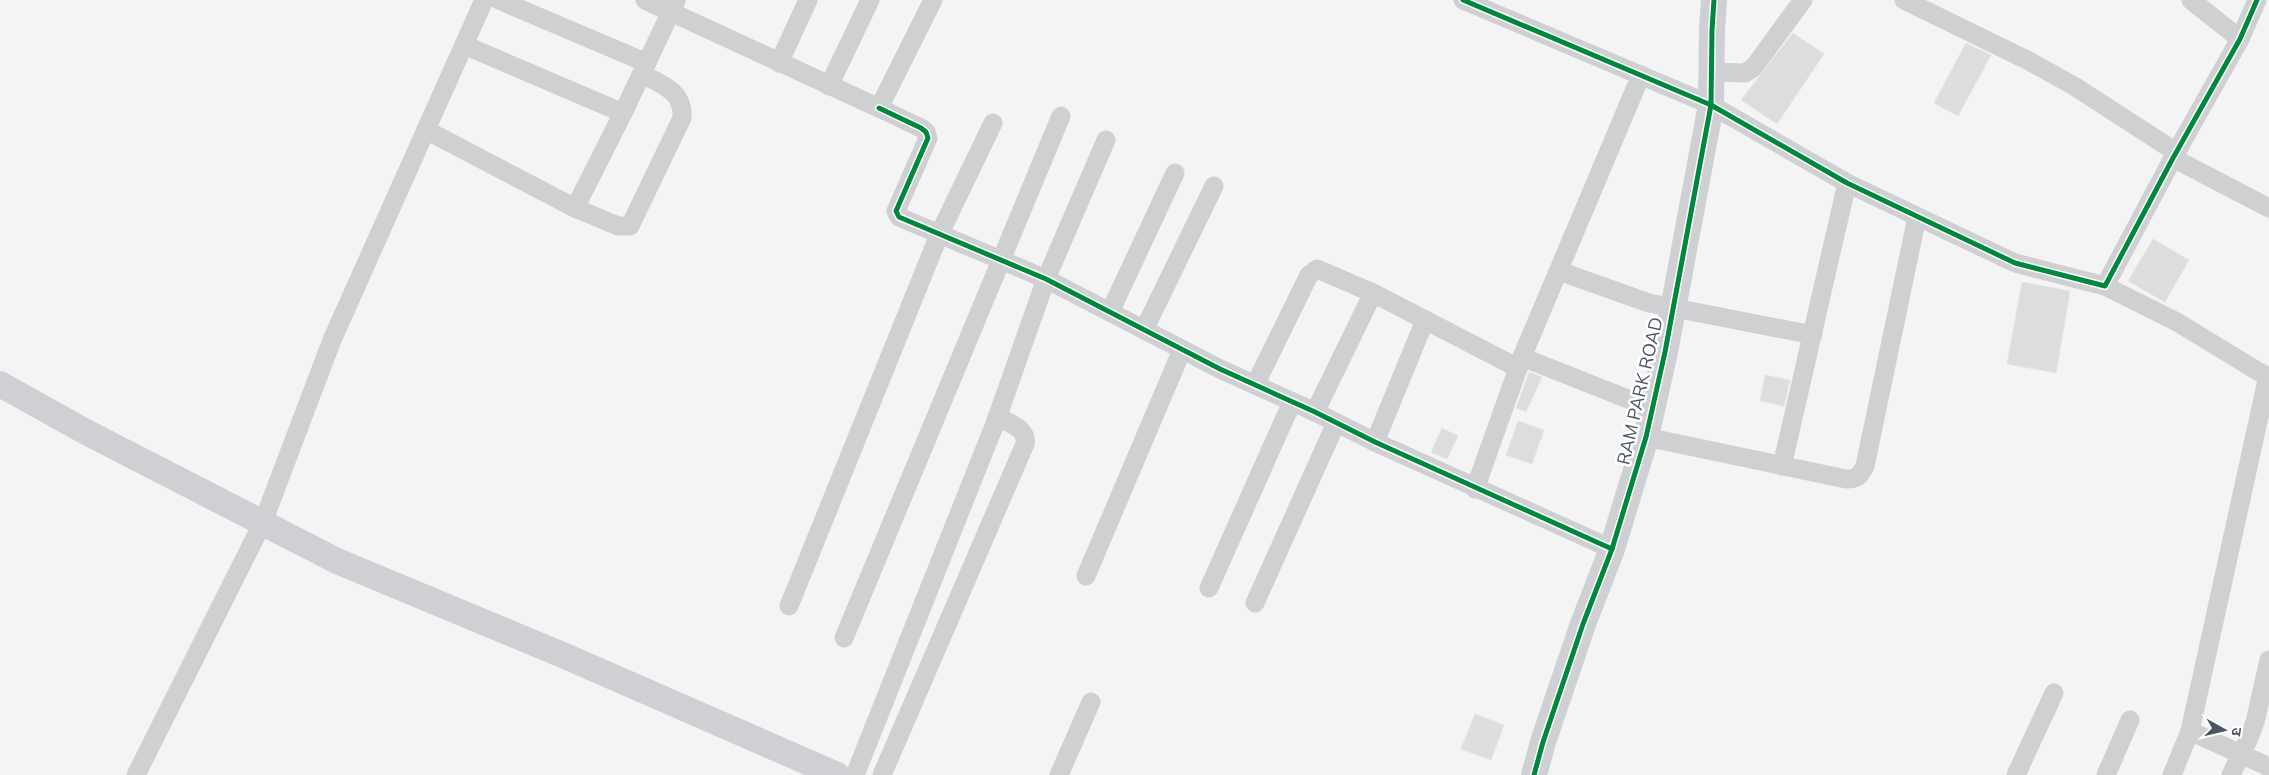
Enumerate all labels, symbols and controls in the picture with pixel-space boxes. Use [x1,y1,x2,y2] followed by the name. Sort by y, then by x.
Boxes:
[1611,315,1668,467] street label: RAM PARK ROAD
[2199,705,2249,755] north arrow
[2227,726,2246,738] text: उ

